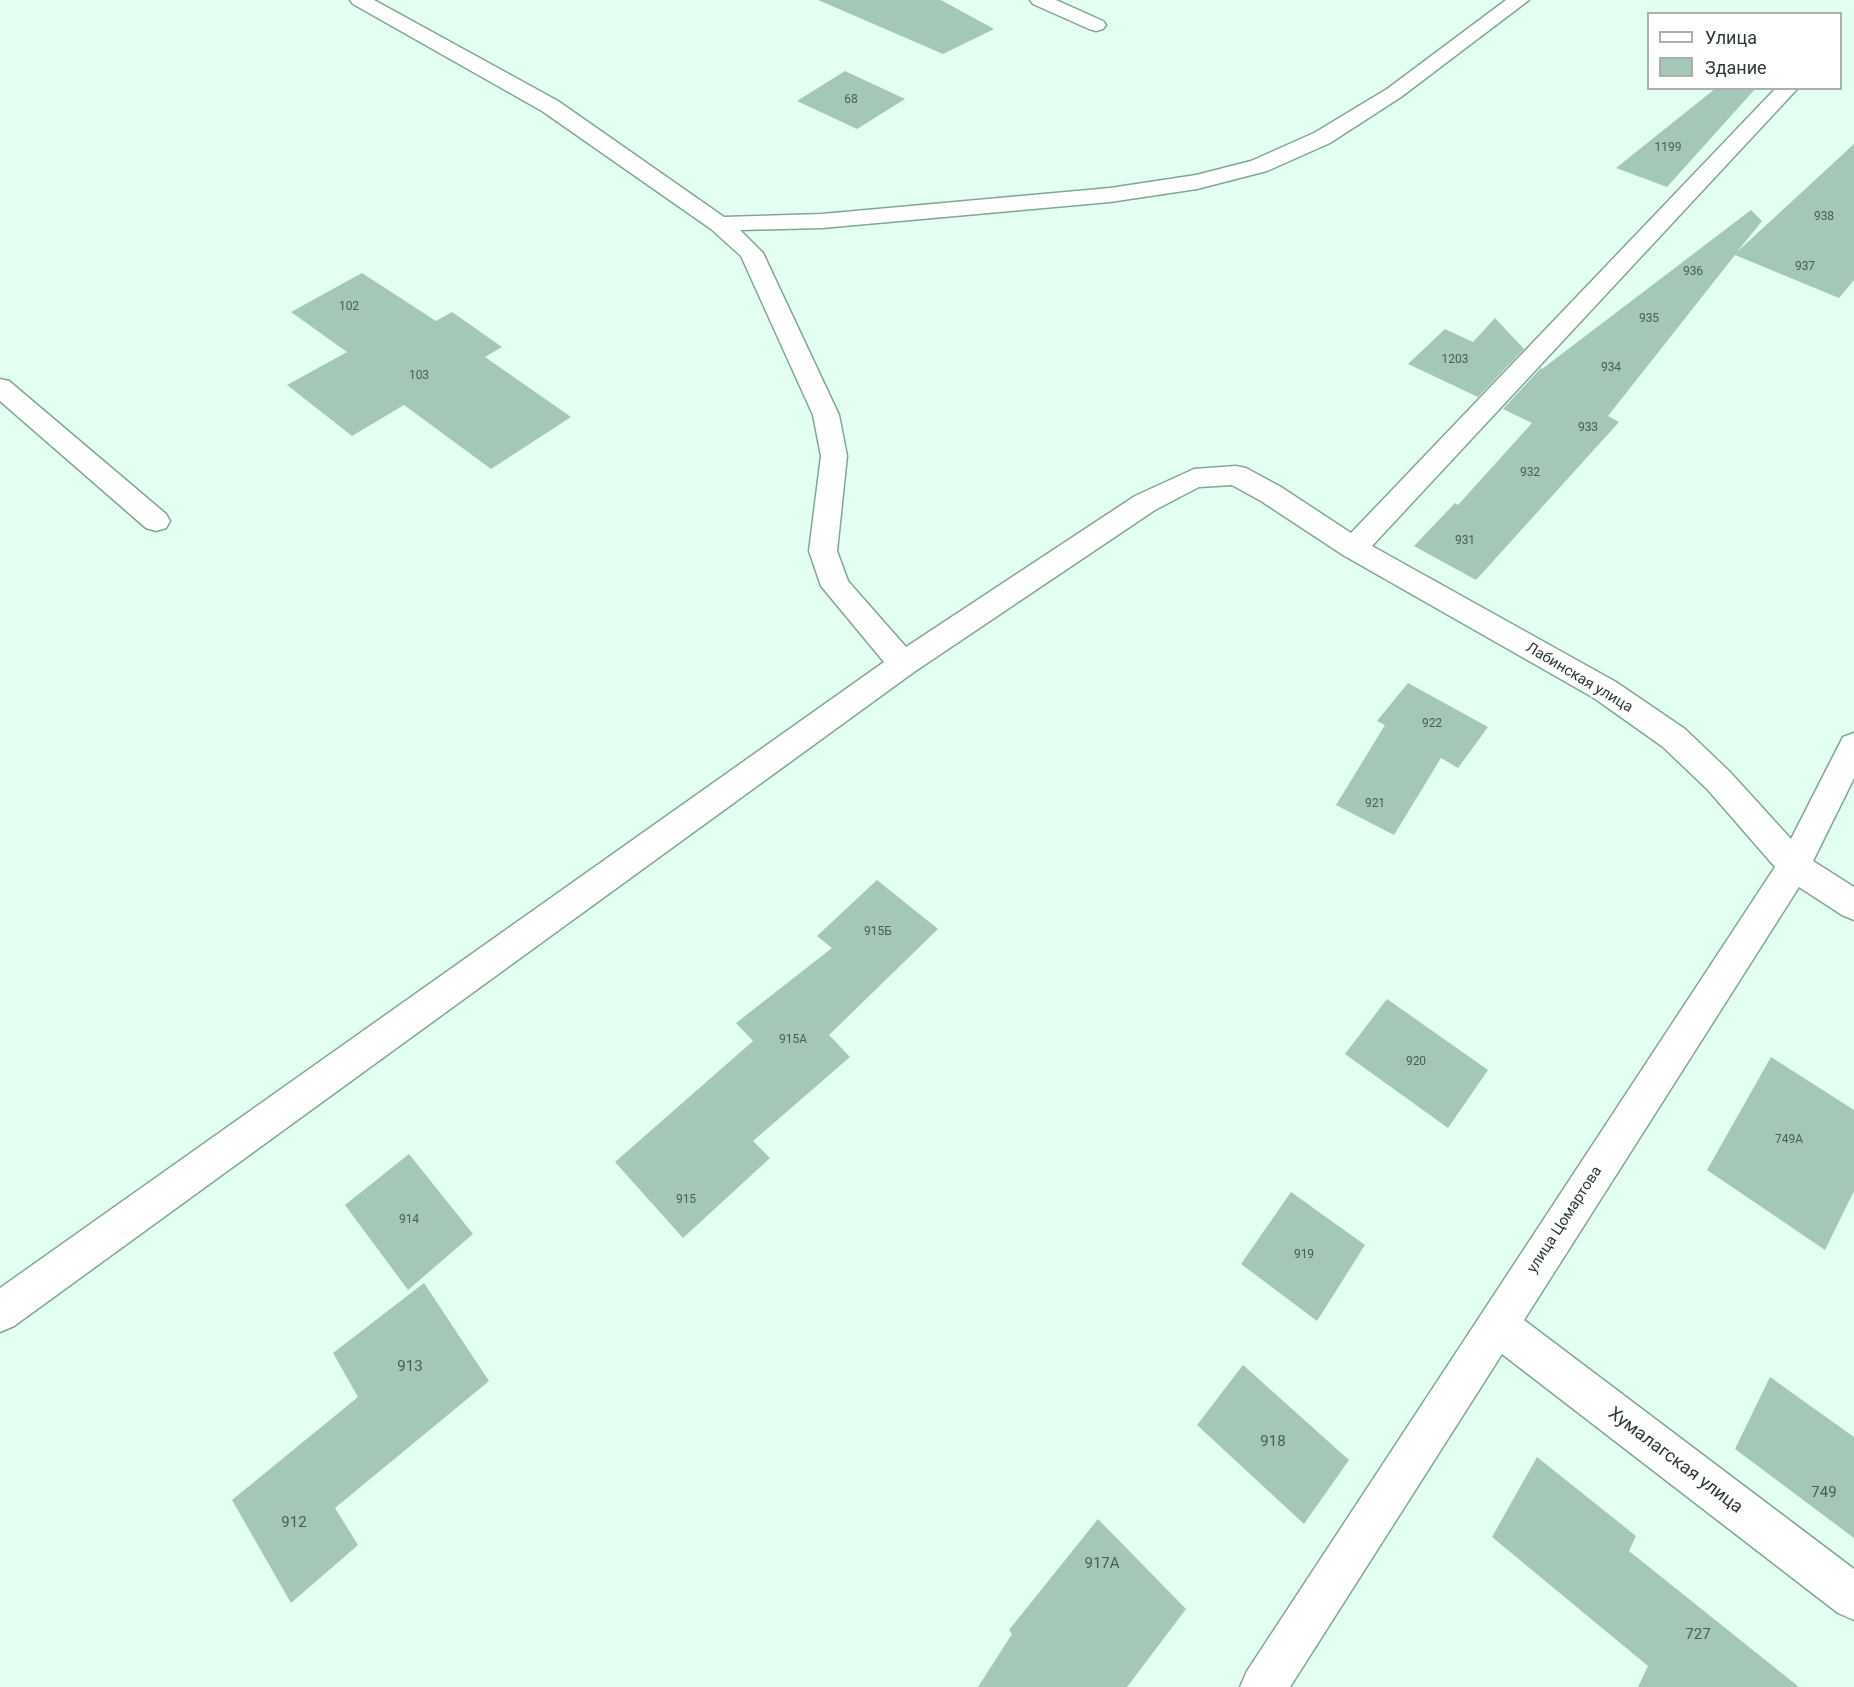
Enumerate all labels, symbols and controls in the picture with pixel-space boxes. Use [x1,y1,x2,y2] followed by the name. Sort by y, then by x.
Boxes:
[1647,12,1842,90] legend
[1705,27,1757,48] text: Улица
[1705,57,1767,78] text: Здание
[844,93,858,107] house number: 68
[1655,141,1681,155] house number: 1199
[1814,210,1834,224] house number: 938
[1795,260,1815,274] house number: 937
[1683,265,1703,279] house number: 936
[339,300,359,314] house number: 102
[1639,312,1659,326] house number: 935
[1442,353,1468,367] house number: 1203
[1601,361,1621,375] house number: 934
[409,369,429,383] house number: 103
[1578,421,1598,435] house number: 933
[1520,466,1540,480] house number: 932
[1455,534,1475,548] house number: 931
[1522,639,1636,717] street label: Лабинская улица
[1422,717,1442,731] house number: 922
[1365,797,1385,811] house number: 921
[864,925,892,939] house number: 915Б
[779,1033,807,1047] house number: 915А
[1406,1055,1426,1069] house number: 920
[1775,1133,1803,1147] house number: 749А
[1524,1163,1606,1277] street label: улица Цомартова
[676,1193,696,1207] house number: 915
[399,1213,419,1227] house number: 914
[1294,1248,1314,1262] house number: 919
[397,1358,423,1376] house number: 913
[1603,1403,1747,1519] street label: Хумалагская улица
[1260,1433,1286,1451] house number: 918
[1811,1484,1837,1502] house number: 749
[281,1514,307,1532] house number: 912
[1084,1555,1120,1573] house number: 917А
[1685,1626,1711,1644] house number: 727

